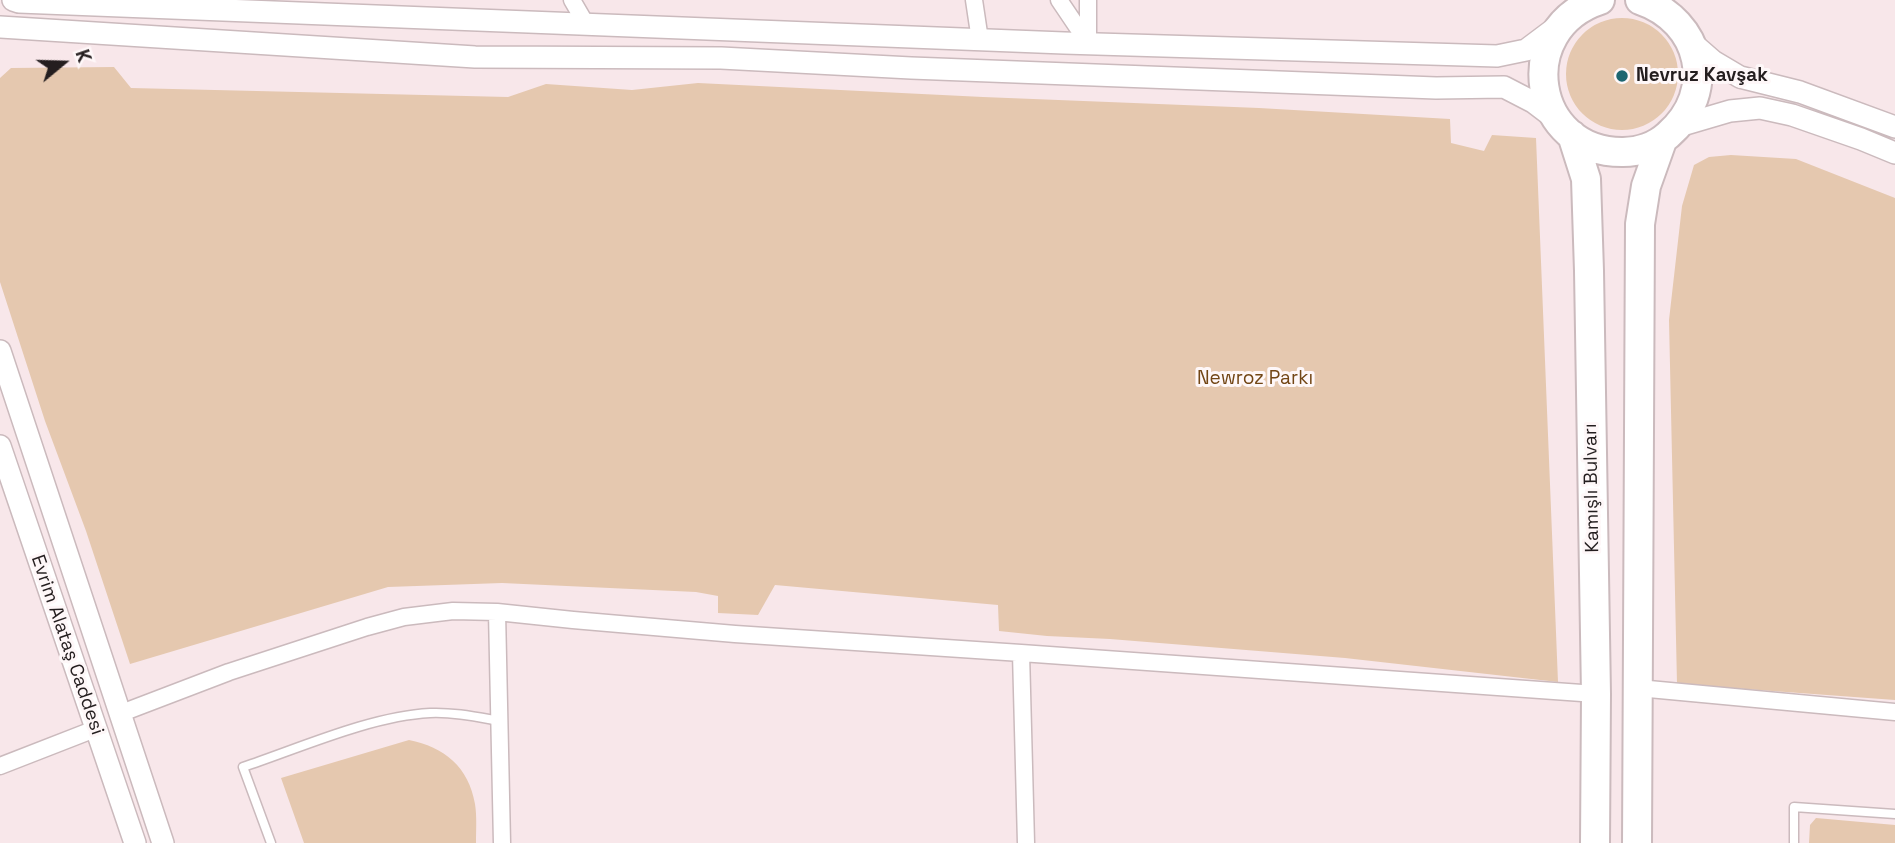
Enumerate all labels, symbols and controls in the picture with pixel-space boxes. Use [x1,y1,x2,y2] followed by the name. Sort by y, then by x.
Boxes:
[28,28,98,98] north arrow
[70,46,97,66] text: K
[1636,65,1768,87] place label: Nevruz Kavşak
[1614,68,1630,84] marker: Nevruz Kavşak
[1197,368,1313,390] park label: Newroz Parkı
[1579,423,1605,553] street label: Kamışlı Bulvarı
[26,552,108,738] street label: Evrim Alataş Caddesi

